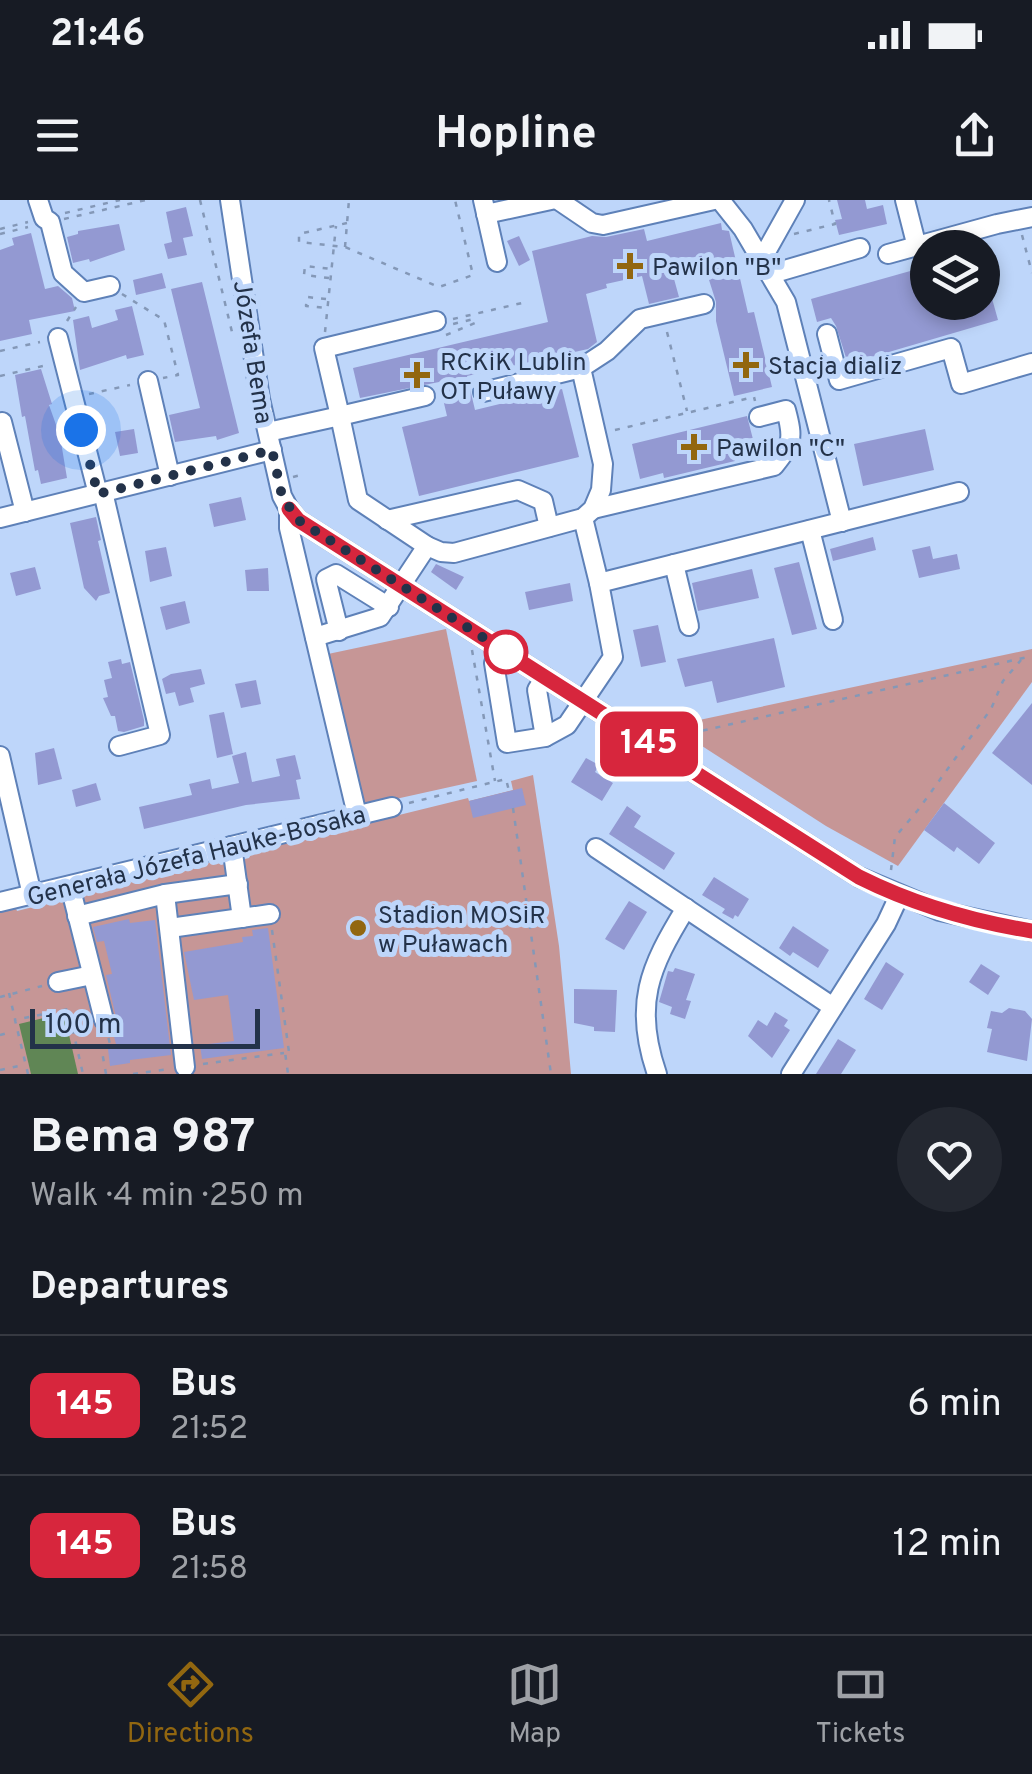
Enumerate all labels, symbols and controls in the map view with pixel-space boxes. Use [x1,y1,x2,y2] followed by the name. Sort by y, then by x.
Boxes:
[50,11,145,60] text: 21:46
[435,107,597,164] text: Hopline
[30,108,85,163] icon: menu
[947,108,1002,163] icon: share
[910,230,1000,320] map controls
[910,230,1000,320] button: layers
[617,253,643,279] marker: Pawilon "B"
[652,253,781,285] place label: Pawilon "B"
[224,278,278,427] street label: Józefa Bema
[440,348,587,409] place label: RCKiK Lublin OT Puławy
[733,352,759,378] marker: Stacja dializ
[768,352,902,384] place label: Stacja dializ
[404,362,430,388] marker: RCKiK Lublin OT Puławy
[56,405,106,455] your location
[681,434,707,460] marker: Pawilon "C"
[716,434,845,466] place label: Pawilon "C"
[485,631,527,673] unlabelled marker
[592,712,706,776] line badge: 145
[620,722,678,766] text: 145
[24,800,369,916] street label: Generała Józefa Hauke-Bosaka
[378,901,546,962] place label: Stadion MOSiR w Puławach
[347,917,369,939] marker: Stadion MOSiR w Puławach
[30,1004,260,1048] scale bar
[45,1008,121,1044] text: 100 m
[897,1107,1002,1212] button: heart
[30,1109,256,1169] text: Bema 987
[30,1177,304,1217] text: Walk · 4 min · 250 m
[30,1264,230,1313] text: Departures
[170,1361,237,1410] text: Bus
[907,1381,1002,1430] text: 6 min
[56,1383,114,1427] text: 145
[170,1410,248,1450] text: 21:52
[170,1501,237,1550] text: Bus
[892,1521,1002,1570] text: 12 min
[56,1523,114,1567] text: 145
[170,1550,248,1590] text: 21:58
[127,1657,254,1753] tab: Directions
[507,1657,562,1753] tab: Map
[816,1657,905,1753] tab: Tickets

